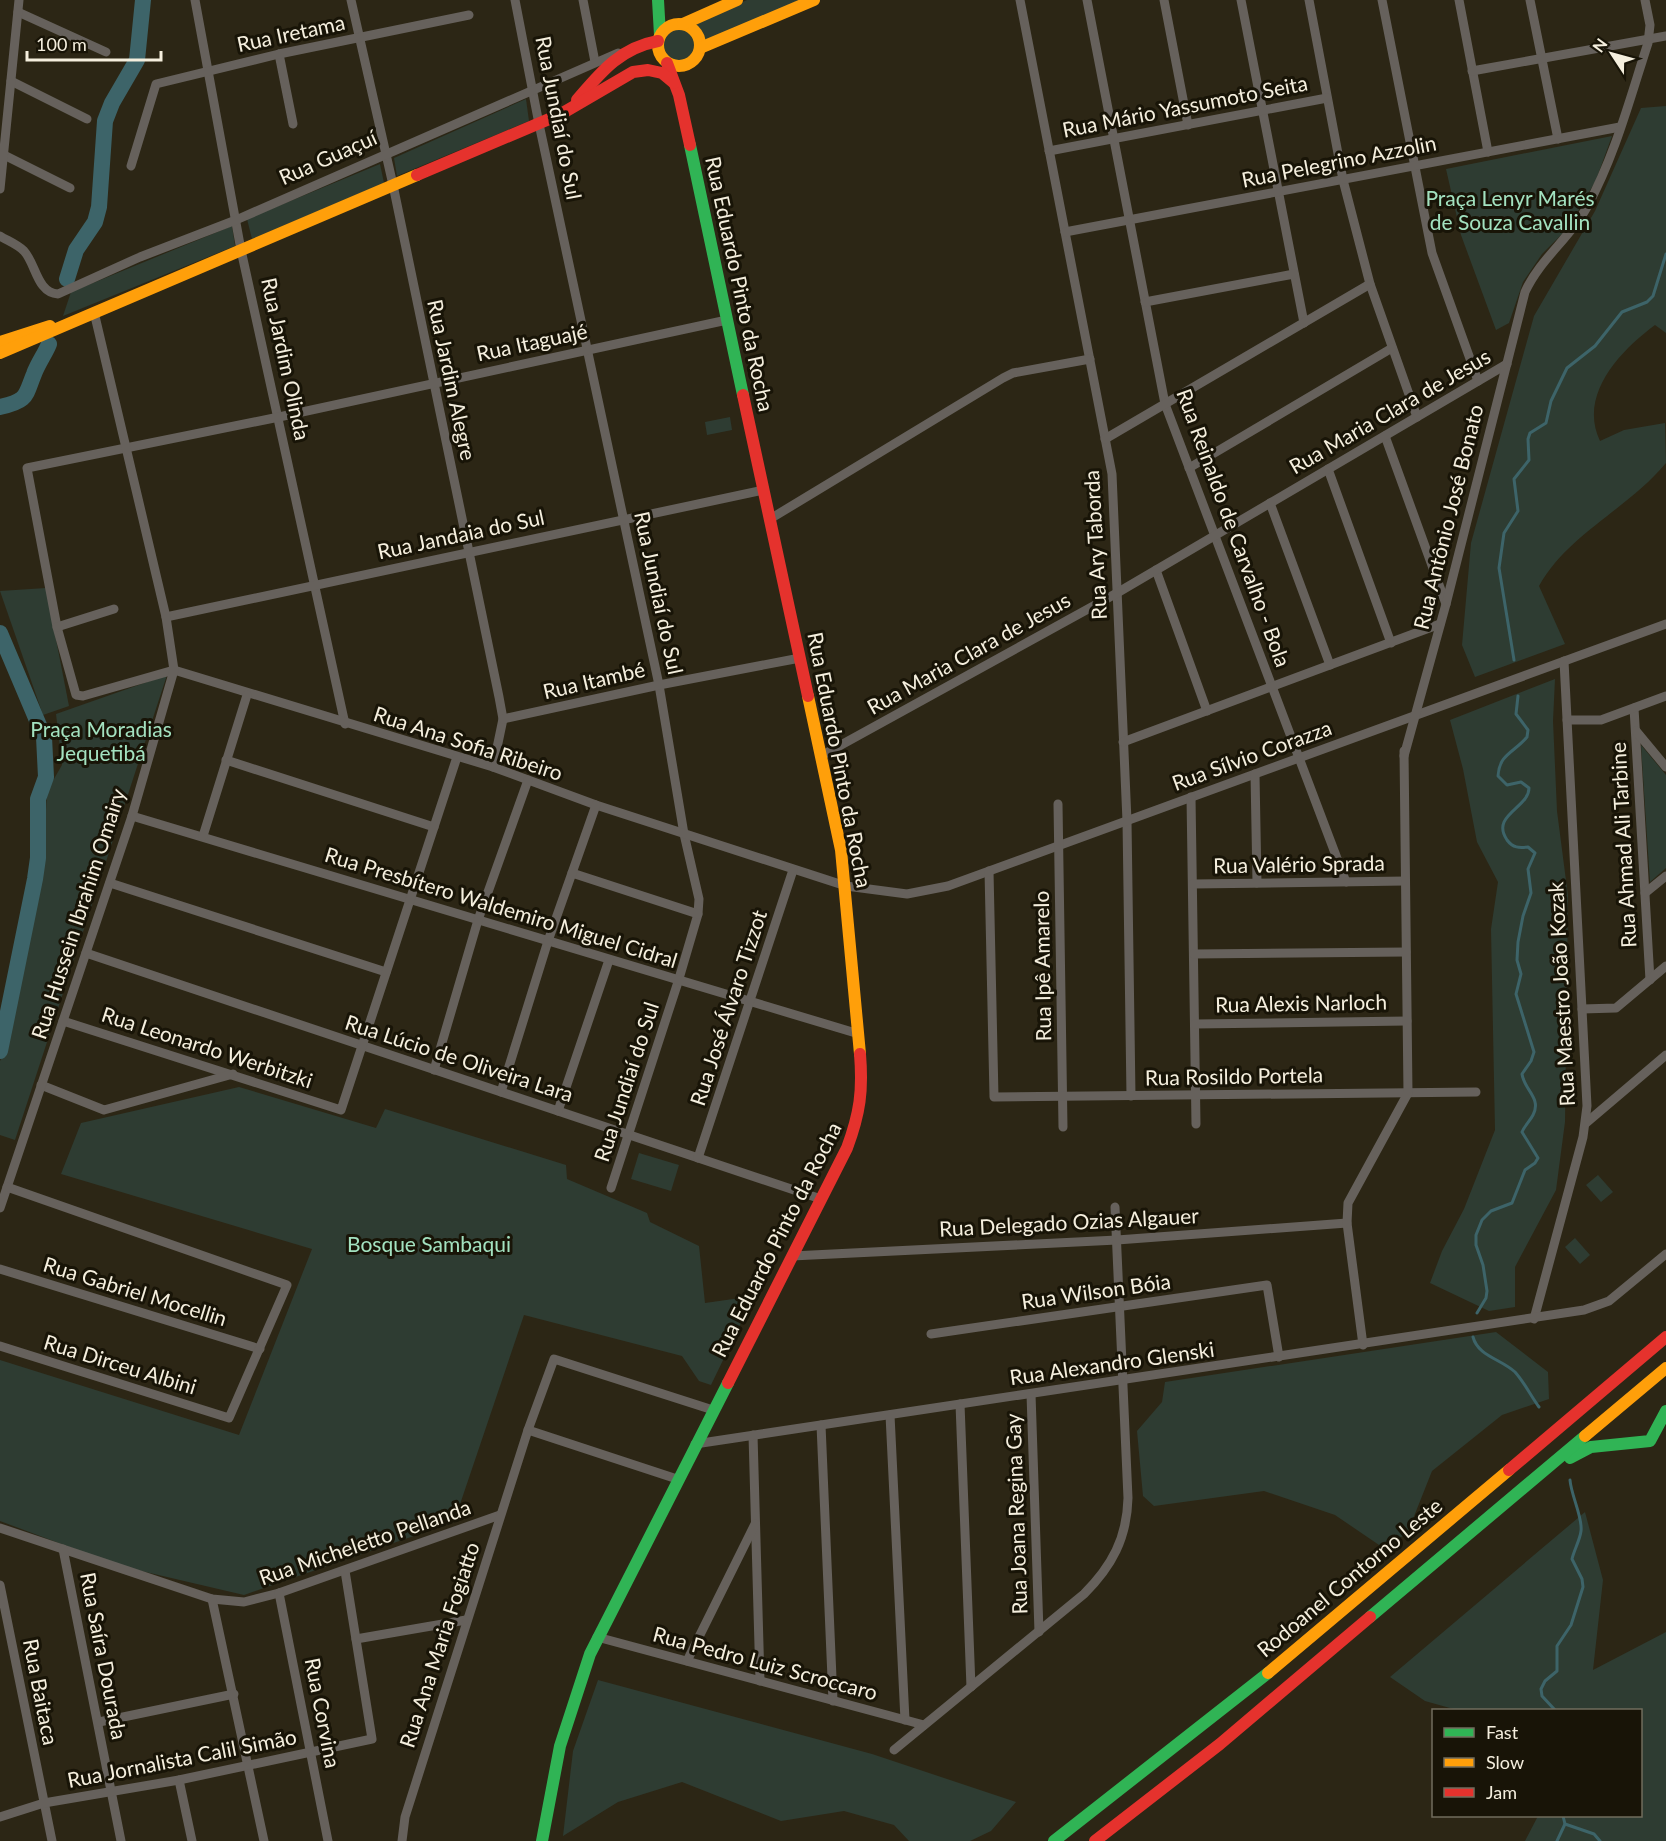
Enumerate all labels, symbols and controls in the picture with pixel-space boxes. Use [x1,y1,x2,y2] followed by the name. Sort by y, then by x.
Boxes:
[234,9,347,56] street label: Rua Iretama
[27,24,160,62] scale bar
[1582,24,1642,84] north arrow
[36,33,87,55] text: 100 m
[531,34,588,202] street label: Rua Jundiaí do Sul
[1588,34,1611,55] text: N
[1060,69,1309,142] street label: Rua Mário Yassumoto Seita
[275,124,381,189] street label: Rua Guaçuí
[1239,129,1438,192] street label: Rua Pelegrino Azzolin
[701,154,780,414] street label: Rua Eduardo Pinto da Rocha
[1425,185,1595,234] park label: Praça Lenyr Marés de Souza Cavallin
[257,275,316,442] street label: Rua Jardim Olinda
[423,297,482,462] street label: Rua Jardim Alegre
[474,318,590,366] street label: Rua Itaguajé
[1284,343,1494,479] street label: Rua Maria Clara de Jesus
[1172,385,1296,670] street label: Rua Reinaldo de Carvalho - Bola
[1407,402,1488,632] street label: Rua Antônio José Bonato
[1078,470,1111,621] street label: Rua Ary Taborda
[375,504,547,563] street label: Rua Jandaia do Sul
[630,509,689,677] street label: Rua Jundiaí do Sul
[862,586,1074,719] street label: Rua Maria Clara de Jesus
[803,630,878,890] street label: Rua Eduardo Pinto da Rocha
[540,656,647,703] street label: Rua Itambé
[371,700,566,785] street label: Rua Ana Sofia Ribeiro
[1168,714,1335,795] street label: Rua Sílvio Corazza
[30,716,172,765] park label: Praça Moradias Jequetibá
[1605,741,1640,949] street label: Rua Ahmad Ali Tarbine
[25,785,130,1042] street label: Rua Hussein Ibrahim Omairy
[322,841,681,972] street label: Rua Presbítero Waldemiro Miguel Cidral
[1213,850,1385,877] street label: Rua Valério Sprada
[1542,881,1579,1107] street label: Rua Maestro João Kozak
[1028,890,1055,1042] street label: Rua Ipê Amarelo
[684,906,771,1109] street label: Rua José Álvaro Tizzot
[1215,989,1387,1016] street label: Rua Alexis Narloch
[588,999,663,1164] street label: Rua Jundiaí do Sul
[99,1001,316,1092] street label: Rua Leonardo Werbitzki
[342,1009,577,1106] street label: Rua Lúcio de Oliveira Lara
[1145,1061,1323,1090] street label: Rua Rosildo Portela
[705,1118,846,1361] street label: Rua Eduardo Pinto da Rocha
[939,1202,1200,1241] street label: Rua Delegado Ozias Algauer
[347,1231,511,1256] park label: Bosque Sambaqui
[41,1251,230,1330] street label: Rua Gabriel Mocellin
[1020,1268,1172,1313] street label: Rua Wilson Bóia
[41,1328,200,1399] street label: Rua Dirceu Albini
[1008,1336,1216,1389] street label: Rua Alexandro Glenski
[999,1413,1032,1615] street label: Rua Joana Regina Gay
[1251,1492,1447,1662] street label: Rodoanel Contorno Leste
[255,1494,474,1590] street label: Rua Micheletto Pellanda
[394,1539,484,1750] street label: Rua Ana Maria Fogiatto
[76,1570,133,1741] street label: Rua Saíra Dourada
[650,1621,880,1705] street label: Rua Pedro Luiz Scroccaro
[19,1637,64,1747] street label: Rua Baitaca
[301,1656,346,1770] street label: Rua Corvina
[1432,1709,1642,1817] legend
[1486,1721,1519,1743] text: Fast
[65,1723,299,1792] street label: Rua Jornalista Calil Simão
[1486,1751,1524,1773] text: Slow
[1486,1781,1517,1803] text: Jam

